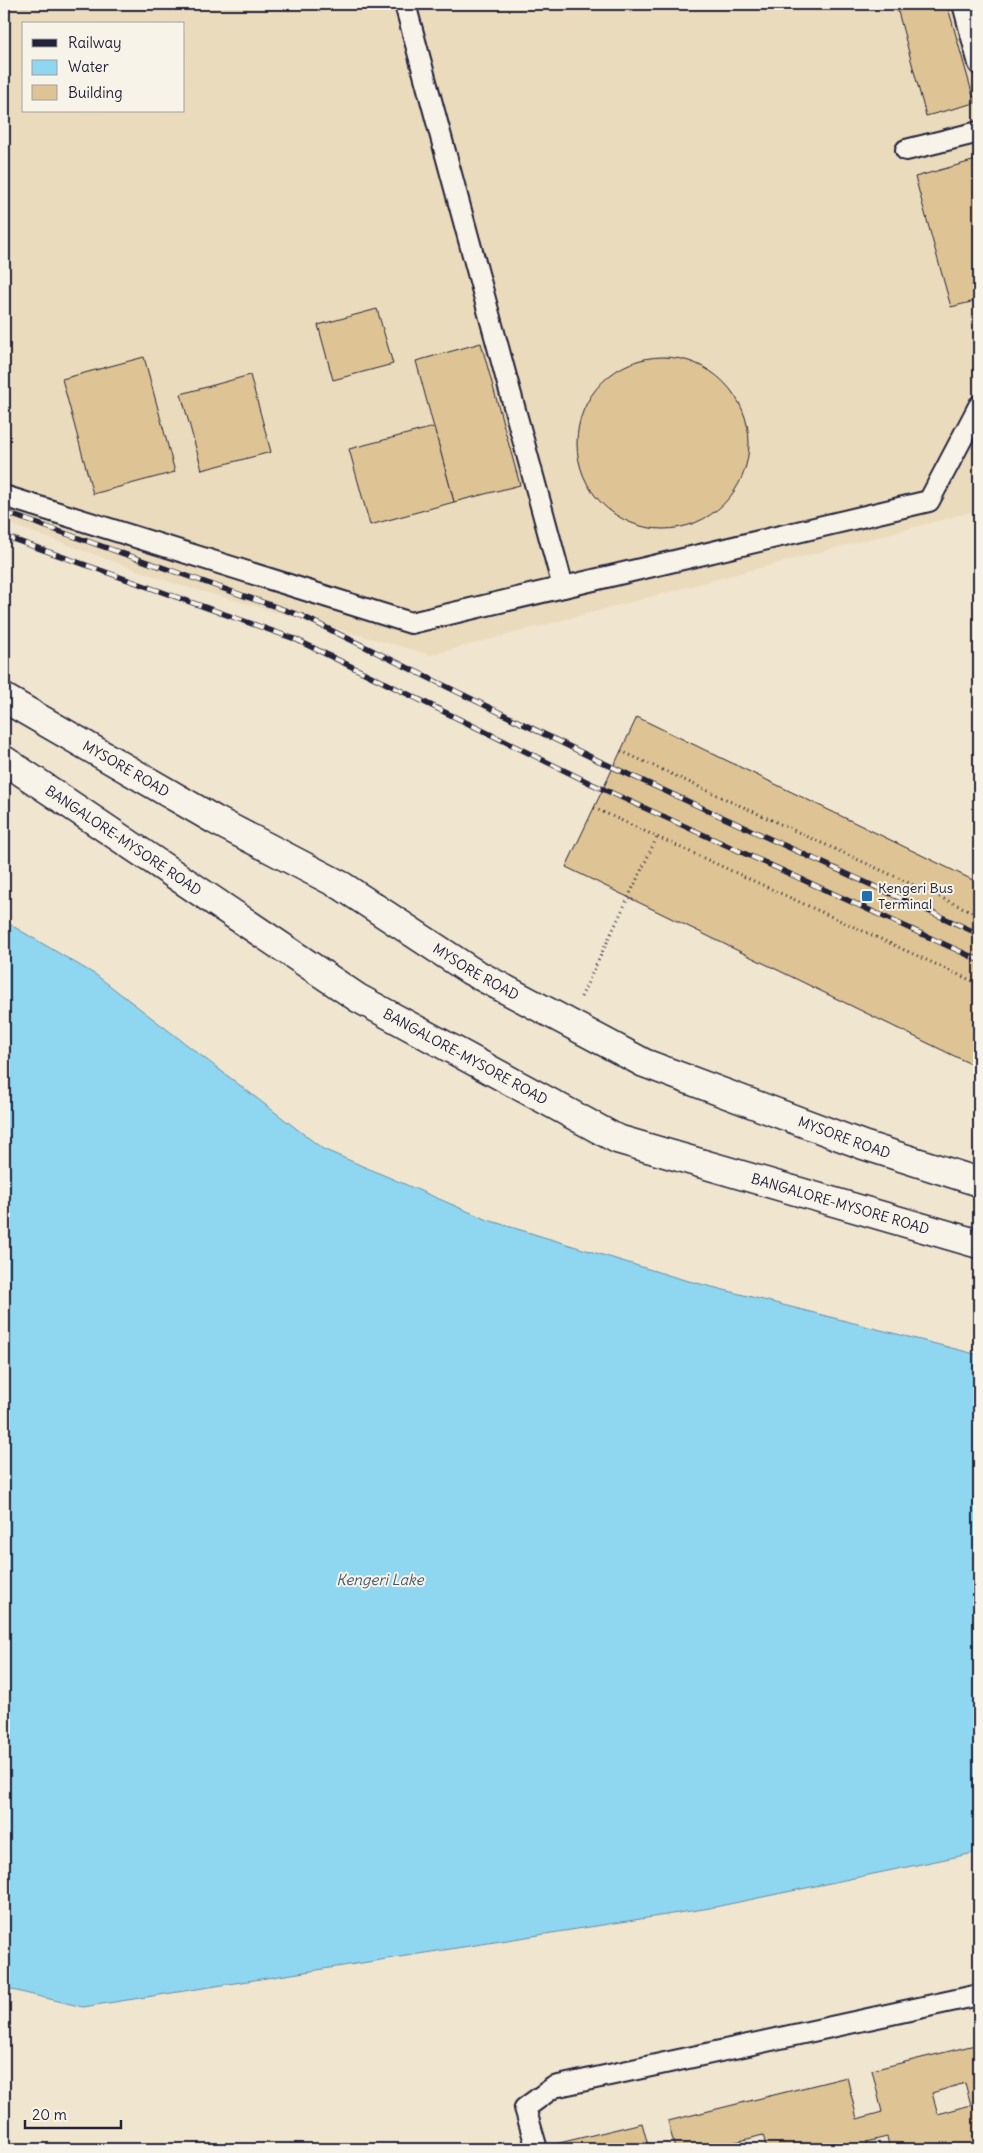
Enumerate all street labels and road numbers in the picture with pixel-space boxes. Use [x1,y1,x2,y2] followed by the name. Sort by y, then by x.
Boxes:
[80,737,173,801] street label: MYSORE ROAD
[42,781,205,899] street label: BANGALORE-MYSORE ROAD
[429,939,522,1004] street label: MYSORE ROAD
[380,1005,551,1109] street label: BANGALORE-MYSORE ROAD
[796,1113,893,1162] street label: MYSORE ROAD
[749,1169,931,1238] street label: BANGALORE-MYSORE ROAD

